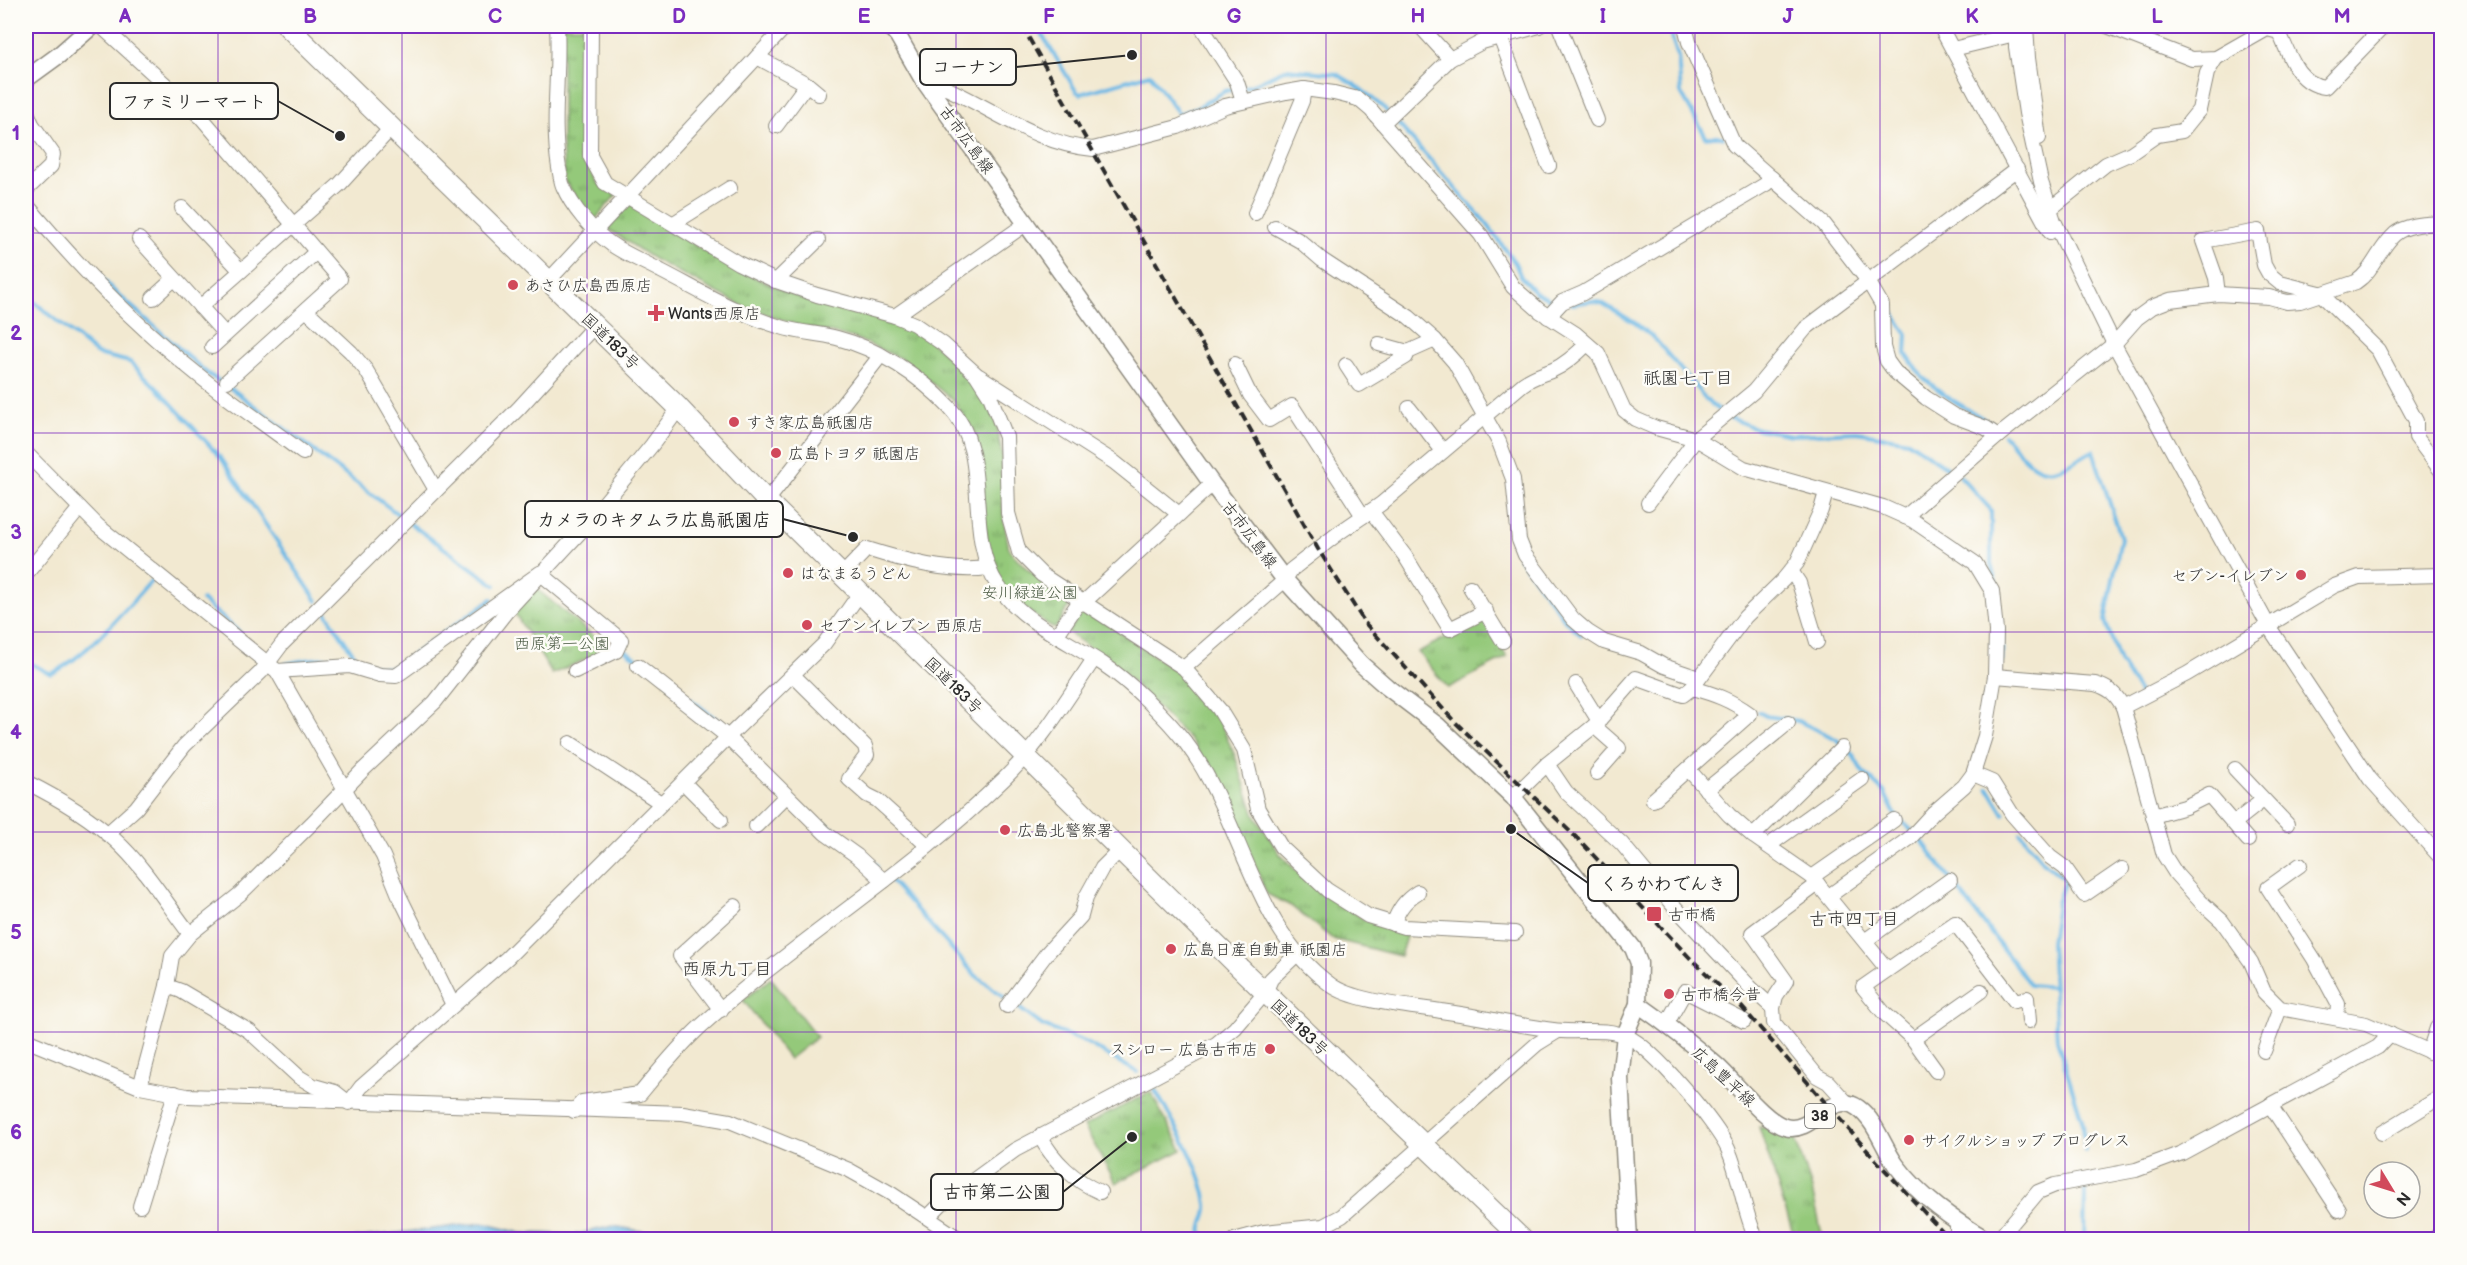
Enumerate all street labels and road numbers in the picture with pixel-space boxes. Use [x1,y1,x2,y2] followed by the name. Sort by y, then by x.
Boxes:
[935,102,997,178] street label: 古市広島線
[577,310,643,374] street label: 国道183号
[1217,497,1280,573] street label: 古市広島線
[920,654,986,718] street label: 国道183号
[1266,996,1332,1060] street label: 国道183号
[1687,1043,1759,1111] street label: 広島豊平線
[1805,1104,1835,1128] road number: 38

